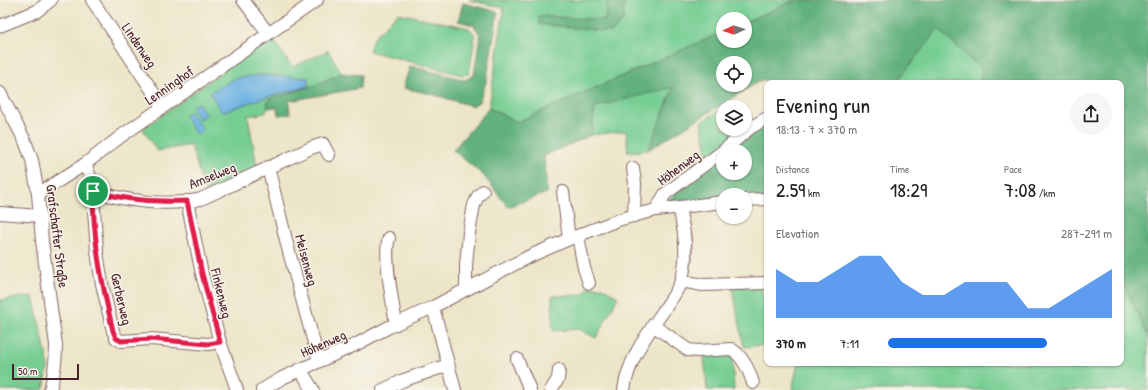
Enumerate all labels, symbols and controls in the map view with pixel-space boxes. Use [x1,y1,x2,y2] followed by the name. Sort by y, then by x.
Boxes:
[716,12,752,48] north arrow
[716,12,752,224] map controls
[117,19,162,72] street label: Lindenweg
[716,56,752,92] button: locate
[141,61,198,110] street label: Lenninghof
[776,90,870,120] text: Evening run
[1070,93,1112,135] button: share
[716,100,752,136] button: layers
[776,120,857,138] text: 18:13 · 7 × 370 m
[716,144,752,180] button: +
[653,145,704,190] street label: Höhenweg
[186,157,239,194] street label: Amselweg
[776,162,810,176] text: Distance
[890,162,909,176] text: Time
[1004,162,1022,176] text: Pace
[76,174,110,208] pin
[776,176,805,203] text: 2.59
[890,176,927,203] text: 18:29
[1004,176,1036,203] text: 7:08
[82,180,104,202] icon: arrive
[41,183,74,289] street label: Grafschafter Straße
[805,186,820,200] text: km
[1036,186,1055,200] text: /km
[716,188,752,224] button: −
[776,224,819,242] text: Elevation
[1061,224,1112,242] text: 287–291 m
[290,232,323,288] street label: Meisenweg
[205,265,237,320] street label: Finkenweg
[106,271,137,327] street label: Gerberweg
[297,325,349,362] street label: Höhenweg
[776,334,806,352] text: 370 m
[840,334,859,352] text: 7:11
[12,362,79,381] scale bar
[18,364,38,378] text: 50 m

